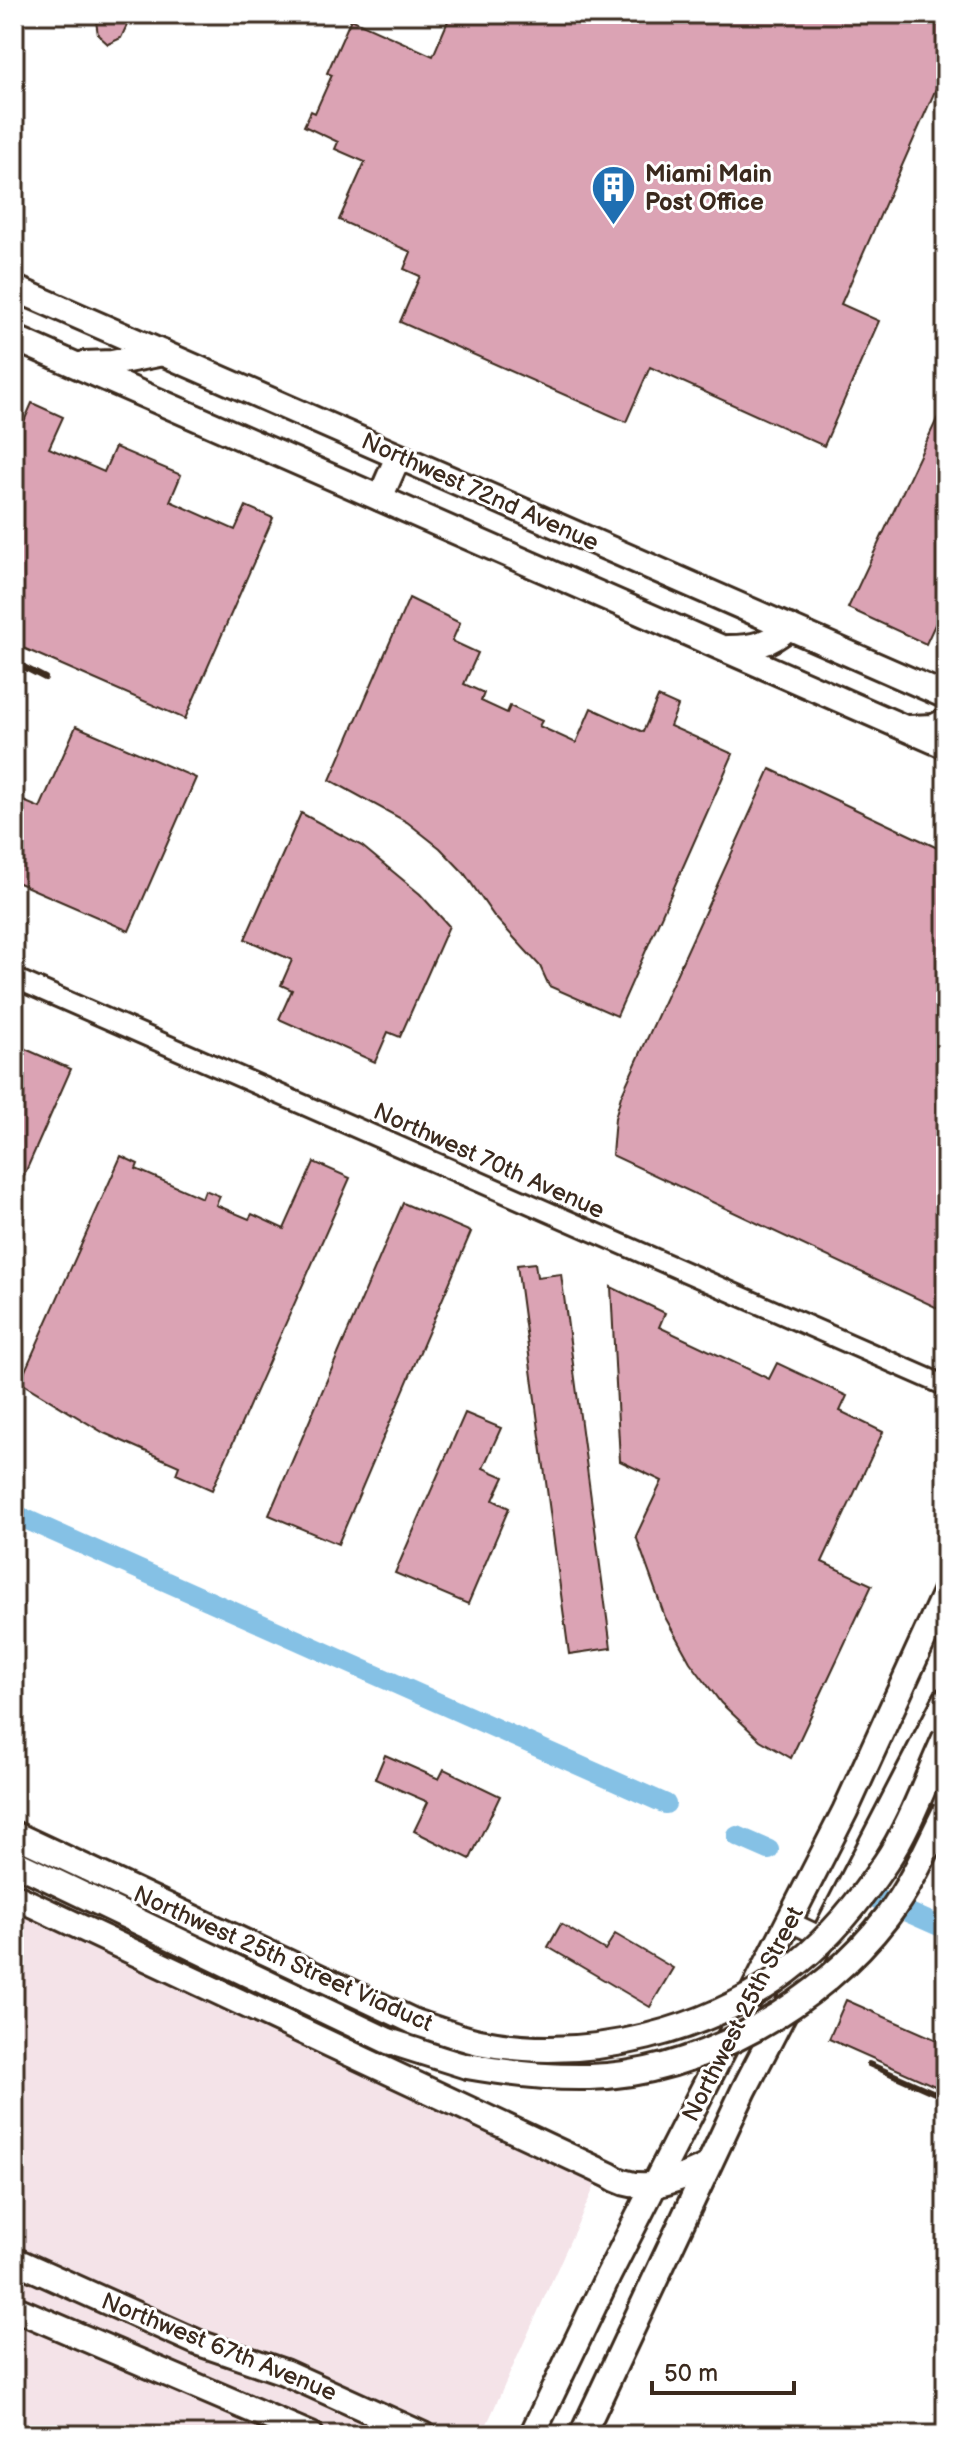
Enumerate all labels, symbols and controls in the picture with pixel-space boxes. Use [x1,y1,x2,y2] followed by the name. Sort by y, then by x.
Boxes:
[645,160,772,217] place label: Miami Main Post Office
[590,164,638,227] building icon: Miami Main Post Office
[357,427,603,557] street label: Northwest 72nd Avenue
[369,1097,609,1225] street label: Northwest 70th Avenue
[129,1880,438,2038] street label: Northwest 25th Street Viaduct
[676,1901,810,2126] street label: Northwest 25th Street
[97,2287,341,2407] street label: Northwest 67th Avenue
[652,2345,794,2395] scale bar
[664,2359,718,2388] text: 50 m

